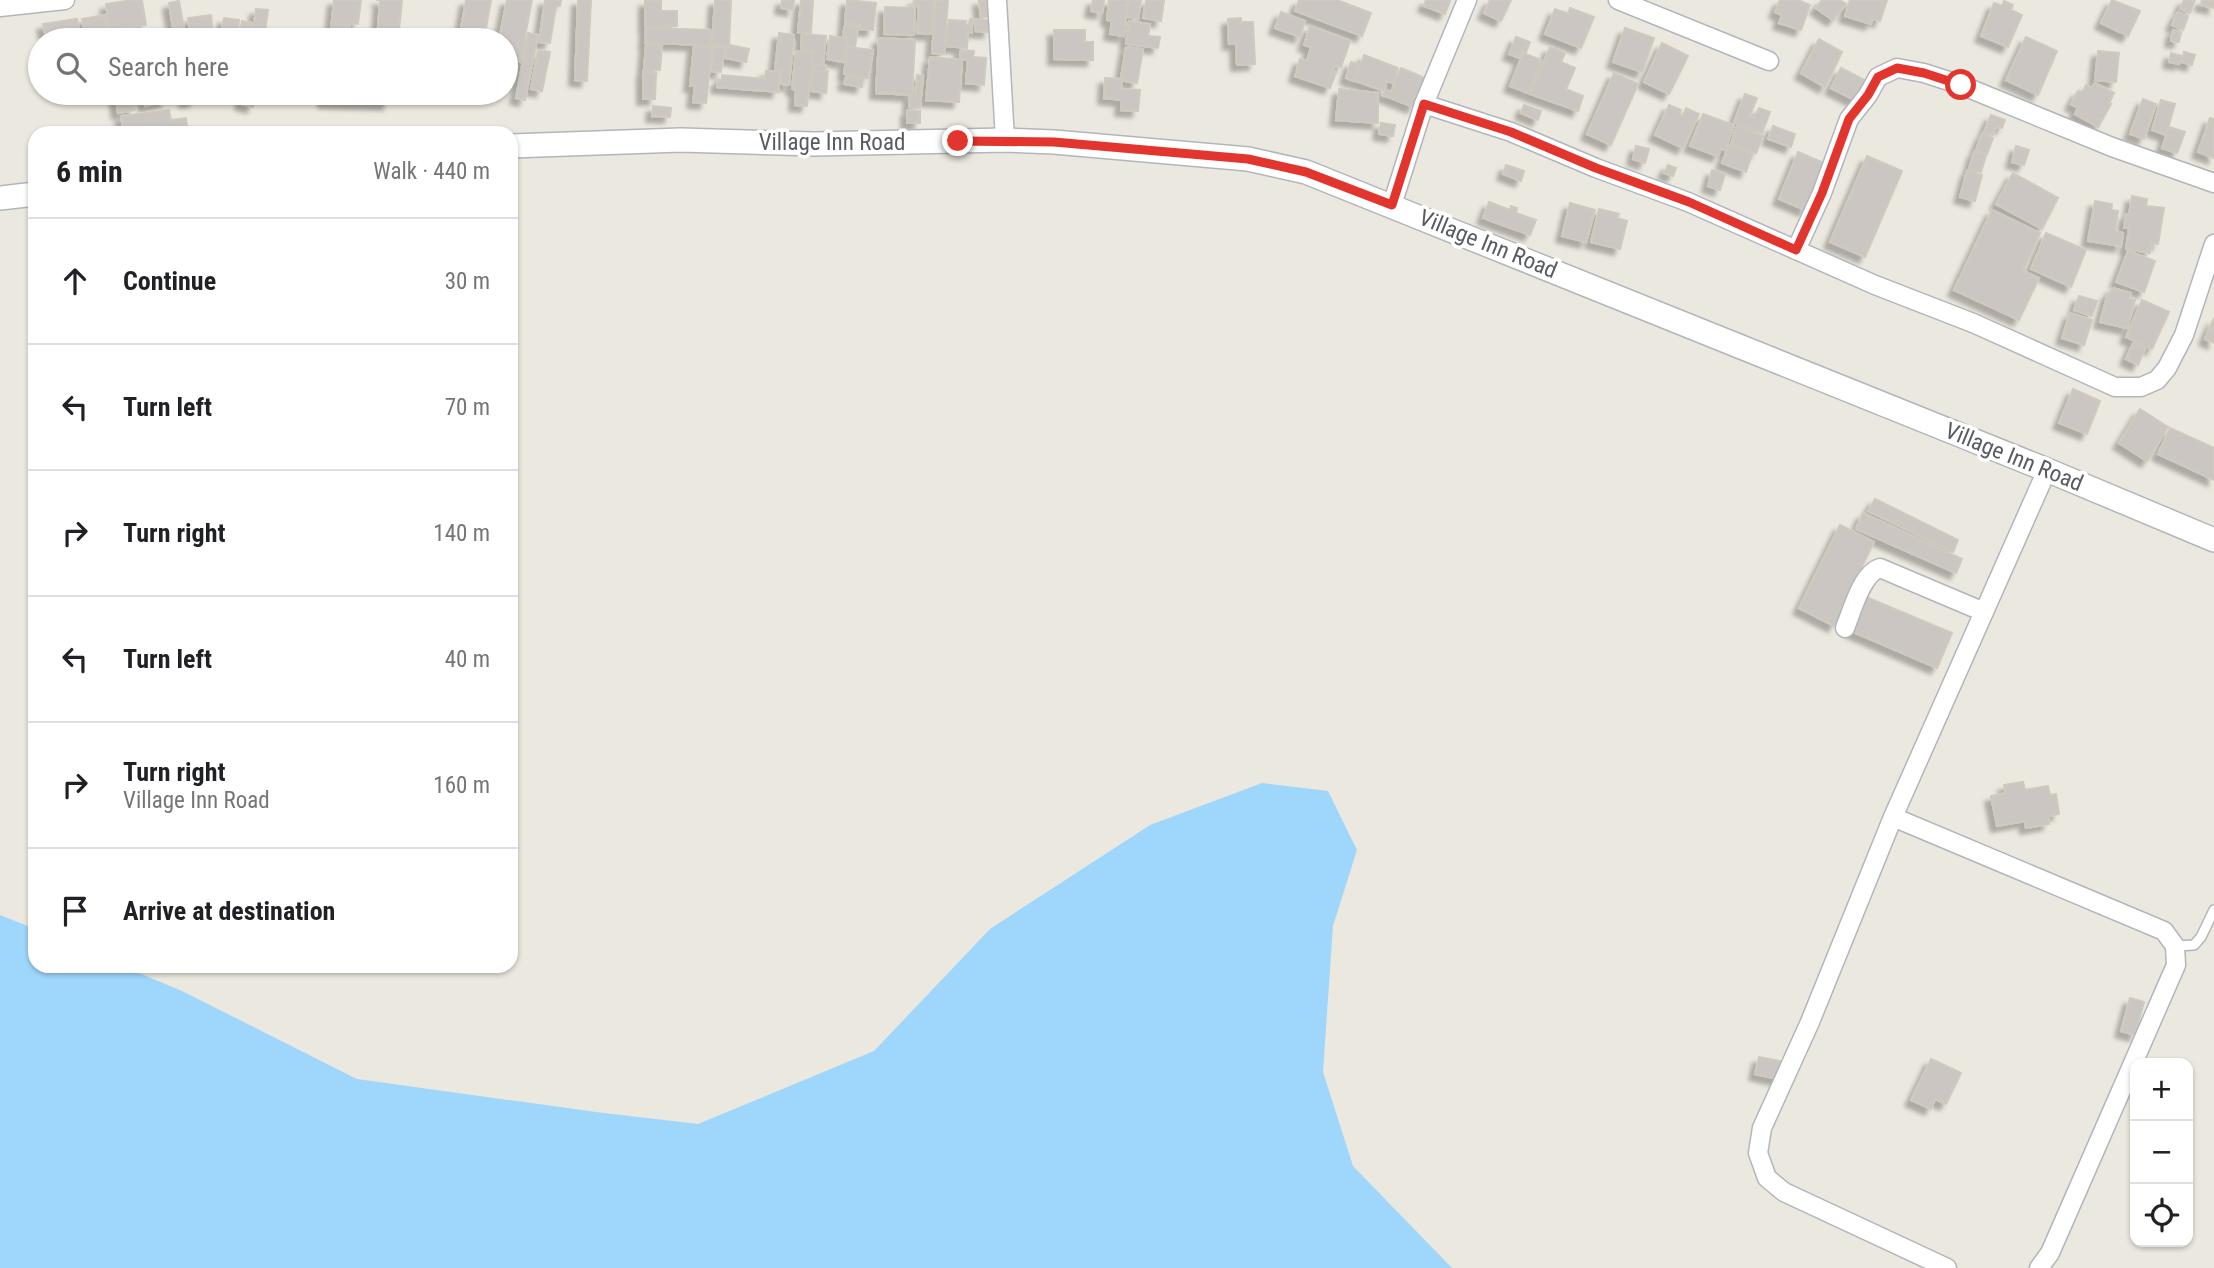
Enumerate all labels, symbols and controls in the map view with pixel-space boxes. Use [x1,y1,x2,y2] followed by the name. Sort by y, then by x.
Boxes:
[28,28,518,105] search box
[52,48,90,86] icon: search
[108,52,229,82] text: Search here
[1945,69,1976,100] route start
[942,125,973,156] route end
[759,129,905,156] street label: Village Inn Road
[56,154,123,189] text: 6 min
[373,158,490,185] text: Walk · 440 m
[1415,204,1561,284] street label: Village Inn Road
[56,262,94,300] icon: ahead
[123,266,216,296] text: Continue
[445,268,490,295] text: 30 m
[56,388,94,426] icon: left
[123,392,212,422] text: Turn left
[445,394,490,421] text: 70 m
[1941,417,2087,497] street label: Village Inn Road
[56,514,94,552] icon: right
[123,518,225,548] text: Turn right
[433,520,490,547] text: 140 m
[56,640,94,678] icon: left
[123,644,212,674] text: Turn left
[445,646,490,673] text: 40 m
[123,757,225,787] text: Turn right
[56,766,94,804] icon: right
[433,772,490,799] text: 160 m
[123,787,270,814] text: Village Inn Road
[56,892,94,930] icon: arrive
[123,896,335,926] text: Arrive at destination
[2130,1058,2193,1247] map controls
[2130,1058,2193,1121] button: +
[2130,1121,2193,1184] button: −
[2130,1184,2193,1247] button: locate

